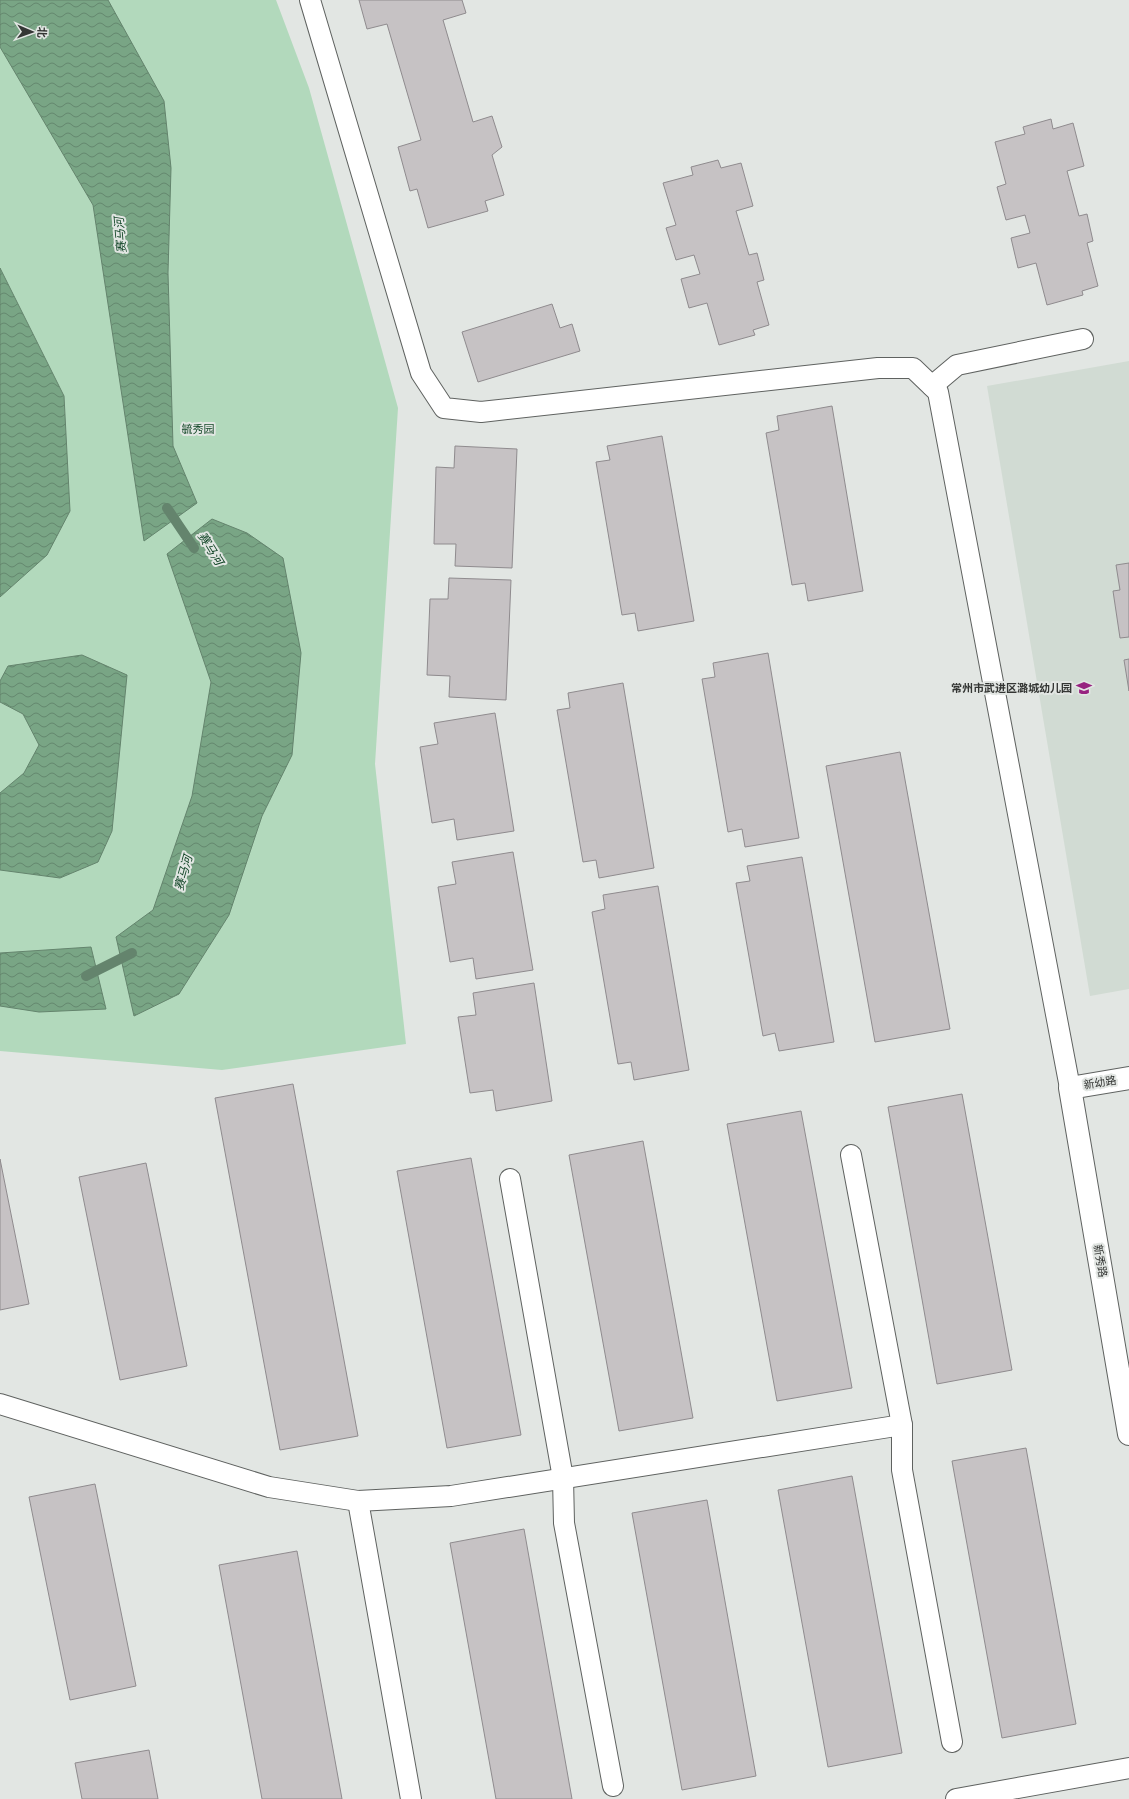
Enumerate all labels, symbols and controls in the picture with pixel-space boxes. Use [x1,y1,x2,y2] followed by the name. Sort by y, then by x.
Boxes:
[12,12,52,52] north arrow
[35,27,48,38] text: 北
[112,214,130,254] water label: 赛马河
[182,423,215,436] park label: 毓秀园
[194,530,227,570] water label: 赛马河
[1075,679,1093,697] school or university icon: 常州市武进区潞城幼儿园
[951,682,1072,695] place label: 常州市武进区潞城幼儿园
[172,852,197,892] water label: 赛马河
[1083,1074,1117,1092] street label: 新幼路
[1091,1244,1109,1278] street label: 新秀路

